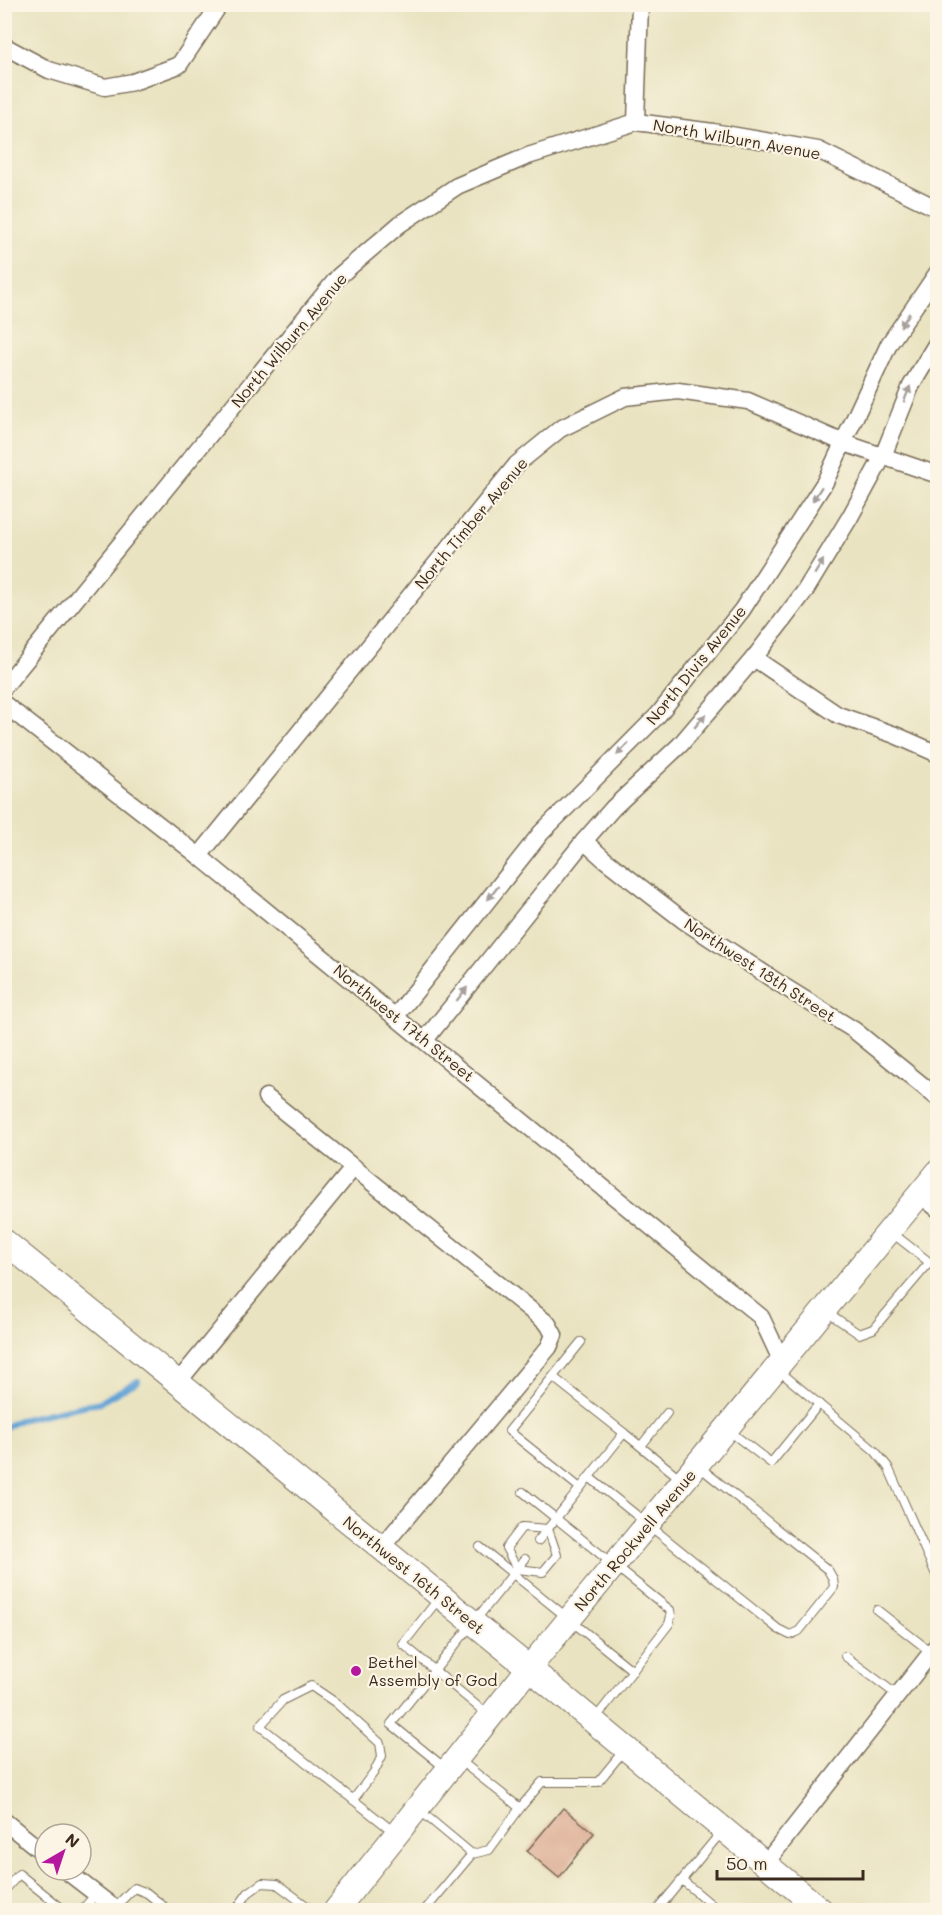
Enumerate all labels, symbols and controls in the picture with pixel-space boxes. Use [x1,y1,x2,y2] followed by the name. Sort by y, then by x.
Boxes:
[652,113,823,164] street label: North Wilburn Avenue
[226,268,351,411] street label: North Wilburn Avenue
[900,312,911,328] one-way arrow
[903,385,912,403] one-way arrow
[409,452,532,593] street label: North Timber Avenue
[812,486,823,502] one-way arrow
[814,559,825,575] one-way arrow
[641,601,750,729] street label: North Divis Avenue
[693,714,706,729] one-way arrow
[617,741,631,755] one-way arrow
[488,886,500,901] one-way arrow
[681,913,840,1026] street label: Northwest 18th Street
[329,959,479,1086] street label: Northwest 17th Street
[455,987,467,1002] one-way arrow
[569,1464,700,1615] street label: North Rockwell Avenue
[339,1511,490,1638] street label: Northwest 16th Street
[368,1651,497,1690] place label: Bethel Assembly of God
[349,1664,363,1678] marker: Bethel Assembly of God
[33,1822,93,1882] north arrow
[61,1828,84,1852] text: N
[717,1843,862,1881] scale bar
[726,1851,768,1875] text: 50 m

